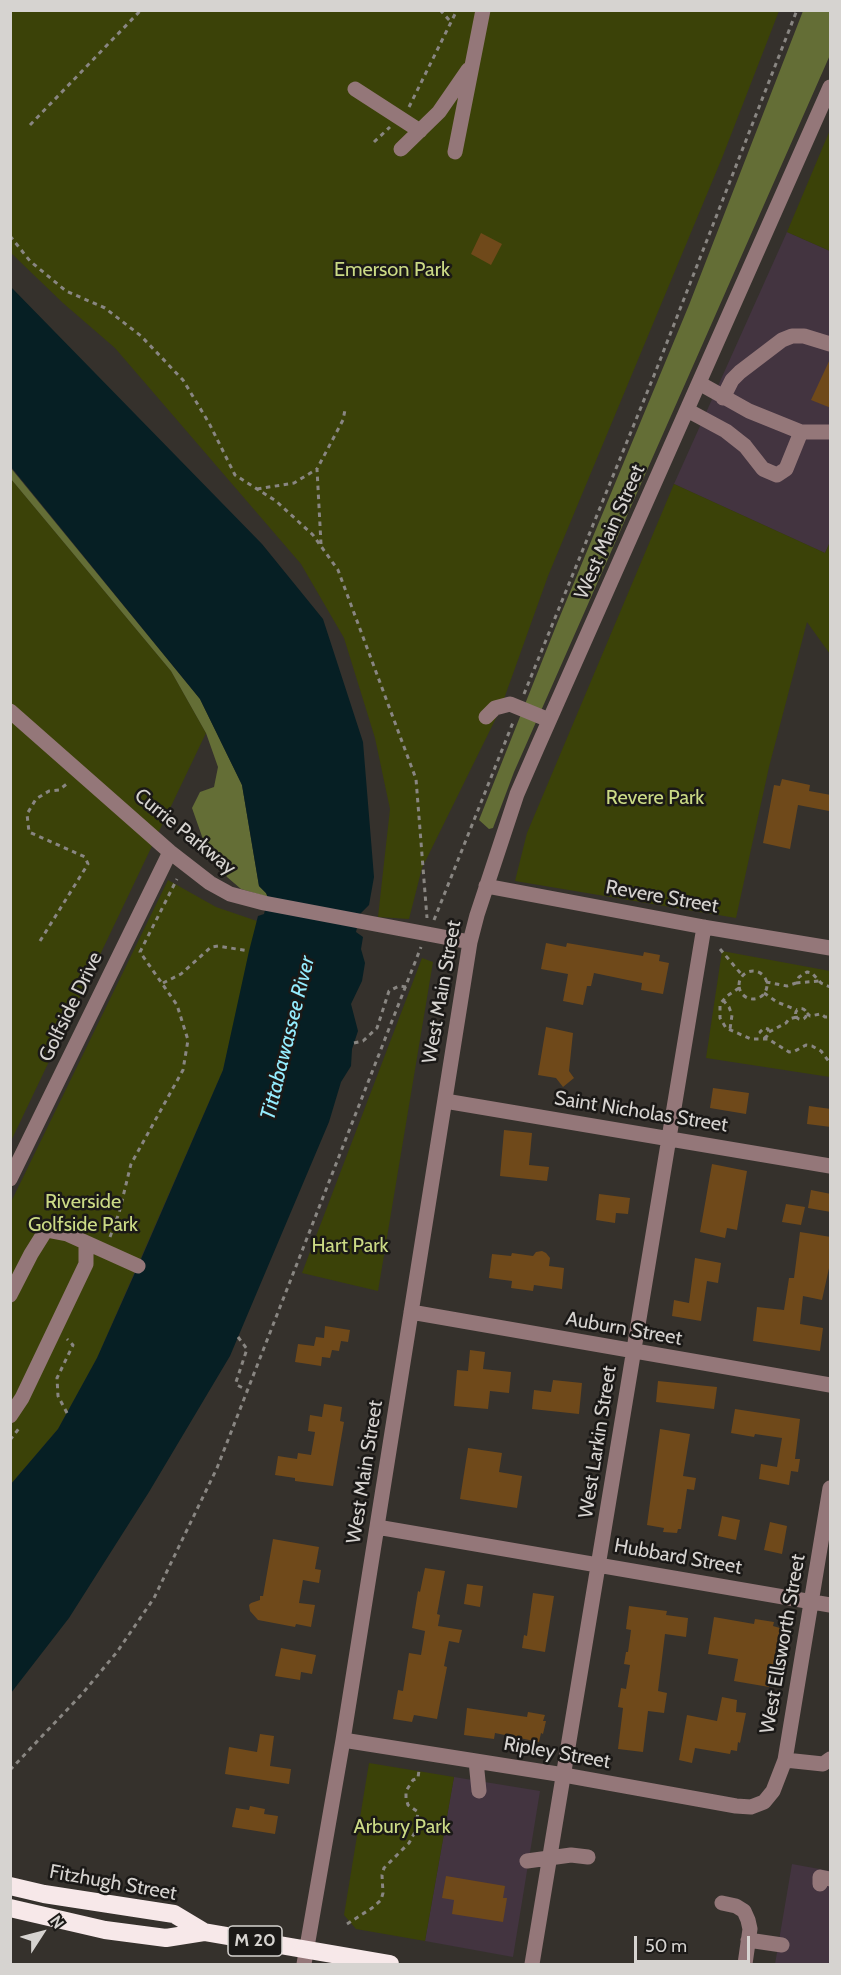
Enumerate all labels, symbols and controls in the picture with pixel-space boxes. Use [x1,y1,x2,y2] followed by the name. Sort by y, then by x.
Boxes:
[334,258,450,282] park label: Emerson Park
[570,461,650,603] street label: West Main Street
[129,784,241,880] street label: Currie Parkway
[606,786,704,810] park label: Revere Park
[604,875,720,919] street label: Revere Street
[418,919,466,1065] street label: West Main Street
[34,948,108,1066] street label: Golfside Drive
[255,954,321,1122] water label: Tittabawassee River
[553,1086,729,1138] street label: Saint Nicholas Street
[28,1190,138,1237] park label: Riverside Golfside Park
[311,1234,389,1258] park label: Hart Park
[564,1307,684,1351] street label: Auburn Street
[574,1364,622,1520] street label: West Larkin Street
[342,1399,388,1545] street label: West Main Street
[612,1534,744,1580] street label: Hubbard Street
[755,1552,811,1736] street label: West Ellsworth Street
[502,1732,612,1774] street label: Ripley Street
[353,1815,451,1839] park label: Arbury Park
[48,1860,178,1906] street label: Fitzhugh Street
[12,1903,72,1963] north arrow
[46,1912,68,1932] text: N
[637,1924,752,1962] scale bar
[228,1926,282,1956] road number: M 20
[645,1935,687,1957] text: 50 m

